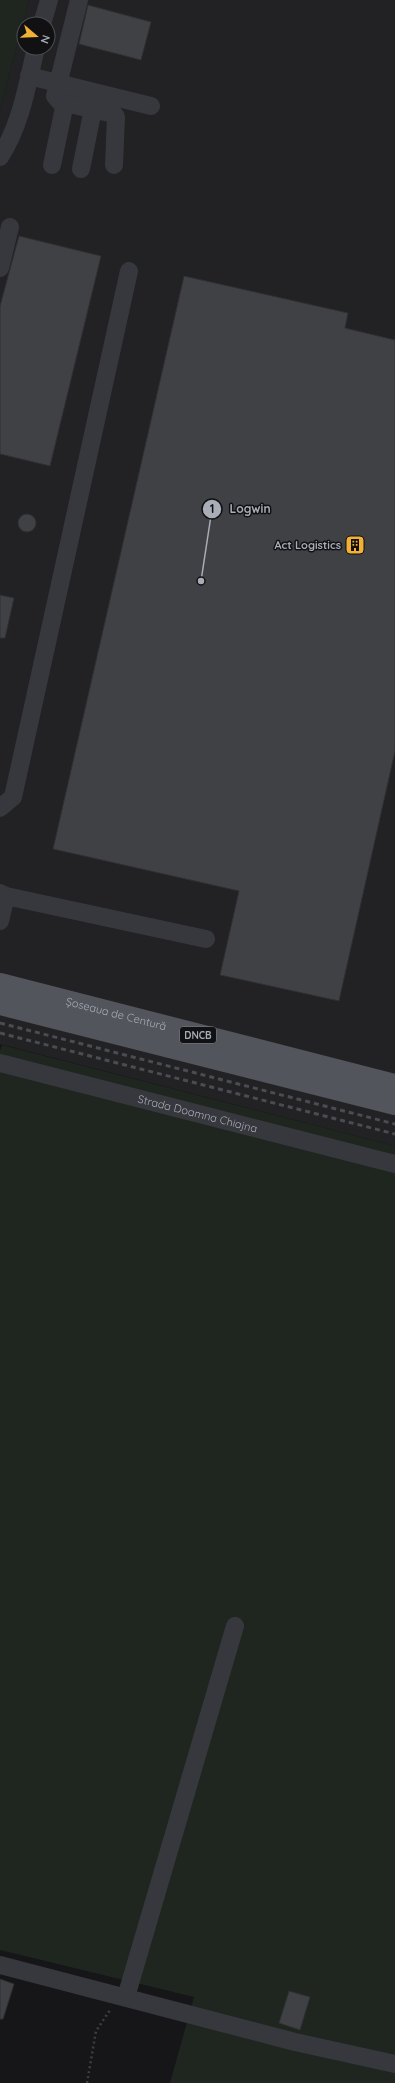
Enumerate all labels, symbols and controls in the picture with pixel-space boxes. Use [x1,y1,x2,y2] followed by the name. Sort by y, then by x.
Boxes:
[16,16,56,56] north arrow
[38,33,53,45] text: N
[202,497,279,521] callout: Logwin
[210,501,214,516] text: 1
[229,501,271,516] text: Logwin
[344,534,366,556] building icon: Act Logistics
[275,538,341,552] place label: Act Logistics
[65,994,168,1033] street label: Șoseaua de Centură
[180,1027,216,1043] road number: DNCB
[136,1092,259,1136] street label: Strada Doamna Chiajna

